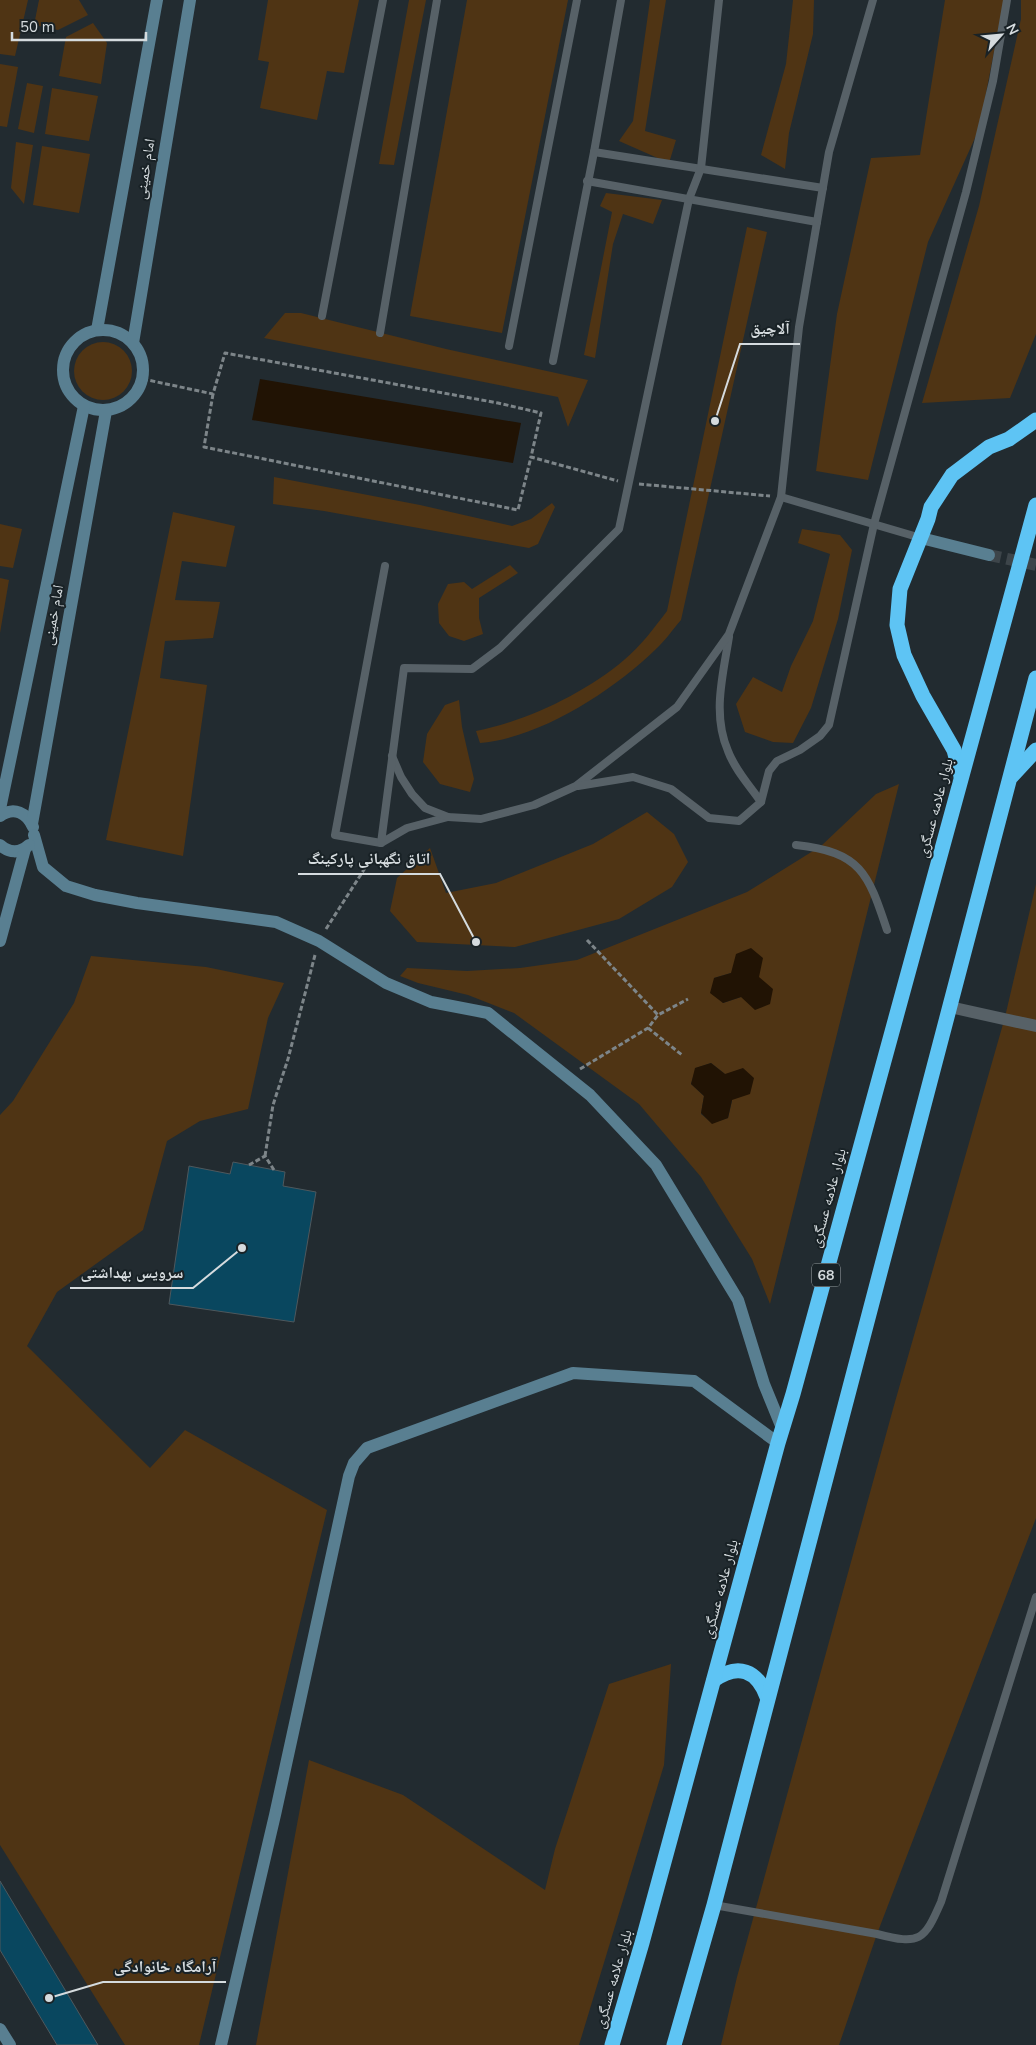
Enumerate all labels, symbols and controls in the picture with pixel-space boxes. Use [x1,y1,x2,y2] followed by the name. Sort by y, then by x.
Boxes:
[12,10,146,42] scale bar
[976,10,1026,60] north arrow
[20,17,55,37] text: 50 m
[1001,20,1023,38] text: N
[130,137,160,201] street label: امام خمینی
[740,313,800,344] callout: آلاچیق
[750,318,790,340] text: آلاچیق
[38,583,68,647] street label: امام خمینی
[912,756,958,860] street label: بلوار علامه عسگری
[298,843,440,874] callout: اتاق نگهبانی پارکینگ
[308,848,430,870] text: اتاق نگهبانی پارکینگ
[805,1146,851,1250] street label: بلوار علامه عسگری
[70,1257,193,1288] callout: سرویس بهداشتی
[81,1262,183,1284] text: سرویس بهداشتی
[812,1264,840,1286] road number: 68
[697,1537,743,1641] street label: بلوار علامه عسگری
[589,1927,637,2031] street label: بلوار علامه عسگری
[103,1951,226,1982] callout: آرامگاه خانوادگی
[114,1956,217,1978] text: آرامگاه خانوادگی

